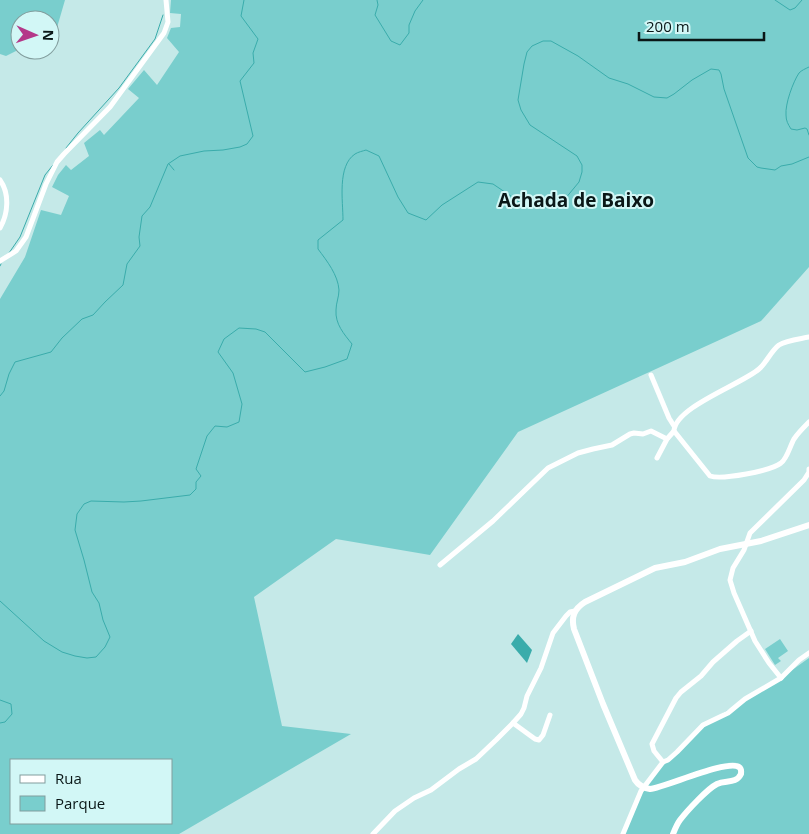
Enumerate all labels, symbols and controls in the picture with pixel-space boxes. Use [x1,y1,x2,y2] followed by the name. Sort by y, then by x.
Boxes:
[10,10,60,60] north arrow
[639,10,764,42] scale bar
[646,16,690,36] text: 200 m
[39,29,58,41] text: N
[498,187,654,213] district label: Achada de Baixo
[10,759,172,824] legend
[55,768,82,788] text: Rua
[55,793,105,813] text: Parque

